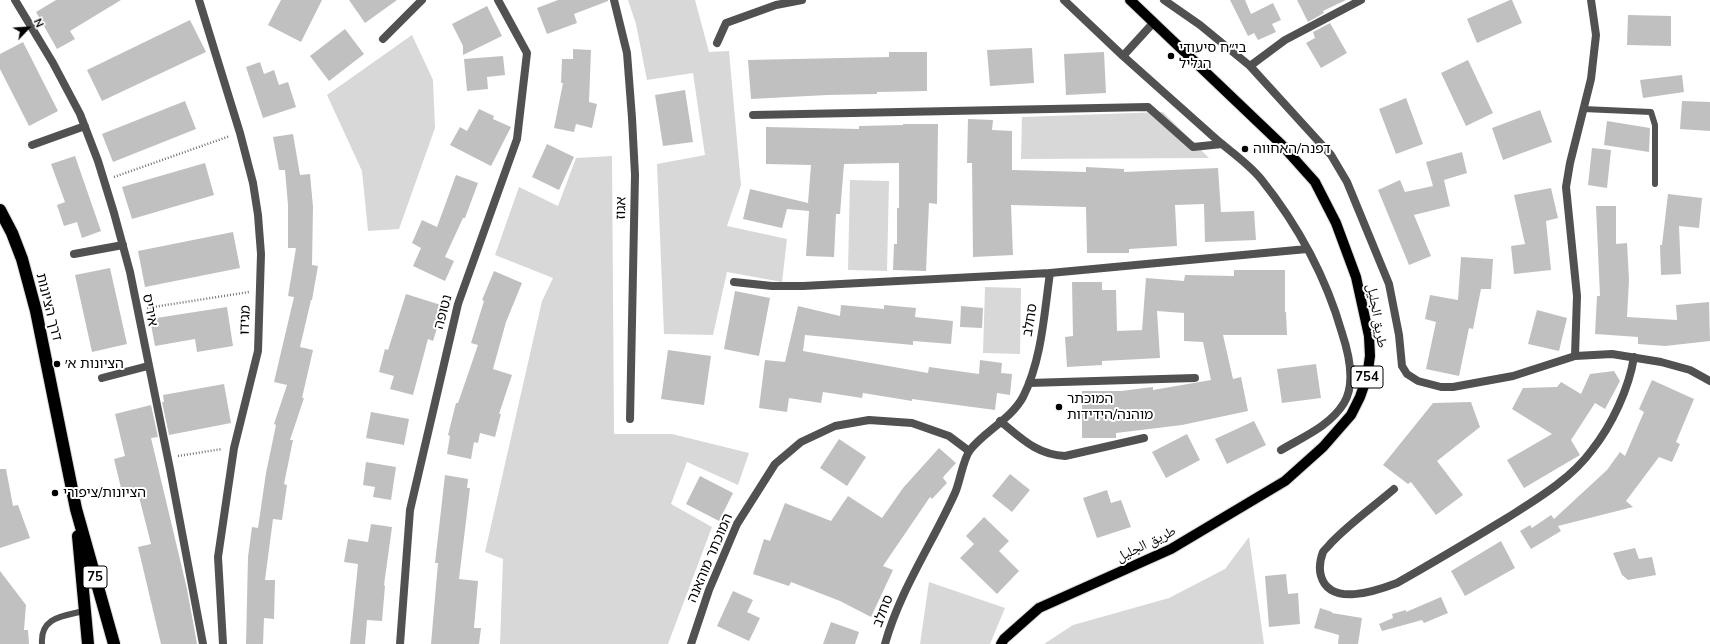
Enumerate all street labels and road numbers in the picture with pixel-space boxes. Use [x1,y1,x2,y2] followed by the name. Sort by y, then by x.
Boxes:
[612,196,630,220] street label: אגוז
[32,271,66,343] street label: דרך הציונות
[1363,283,1391,349] street label: طريق الجليل
[139,292,161,328] street label: איריס
[430,293,456,331] street label: נטופה
[1019,302,1041,338] street label: סחלב
[236,305,254,335] street label: מגידו
[1351,366,1383,388] road number: 754
[684,511,736,605] street label: המוכתר מוהאנה
[1113,522,1179,566] street label: طريق الجليل
[83,566,107,588] road number: 75
[869,593,897,629] street label: סחלב

